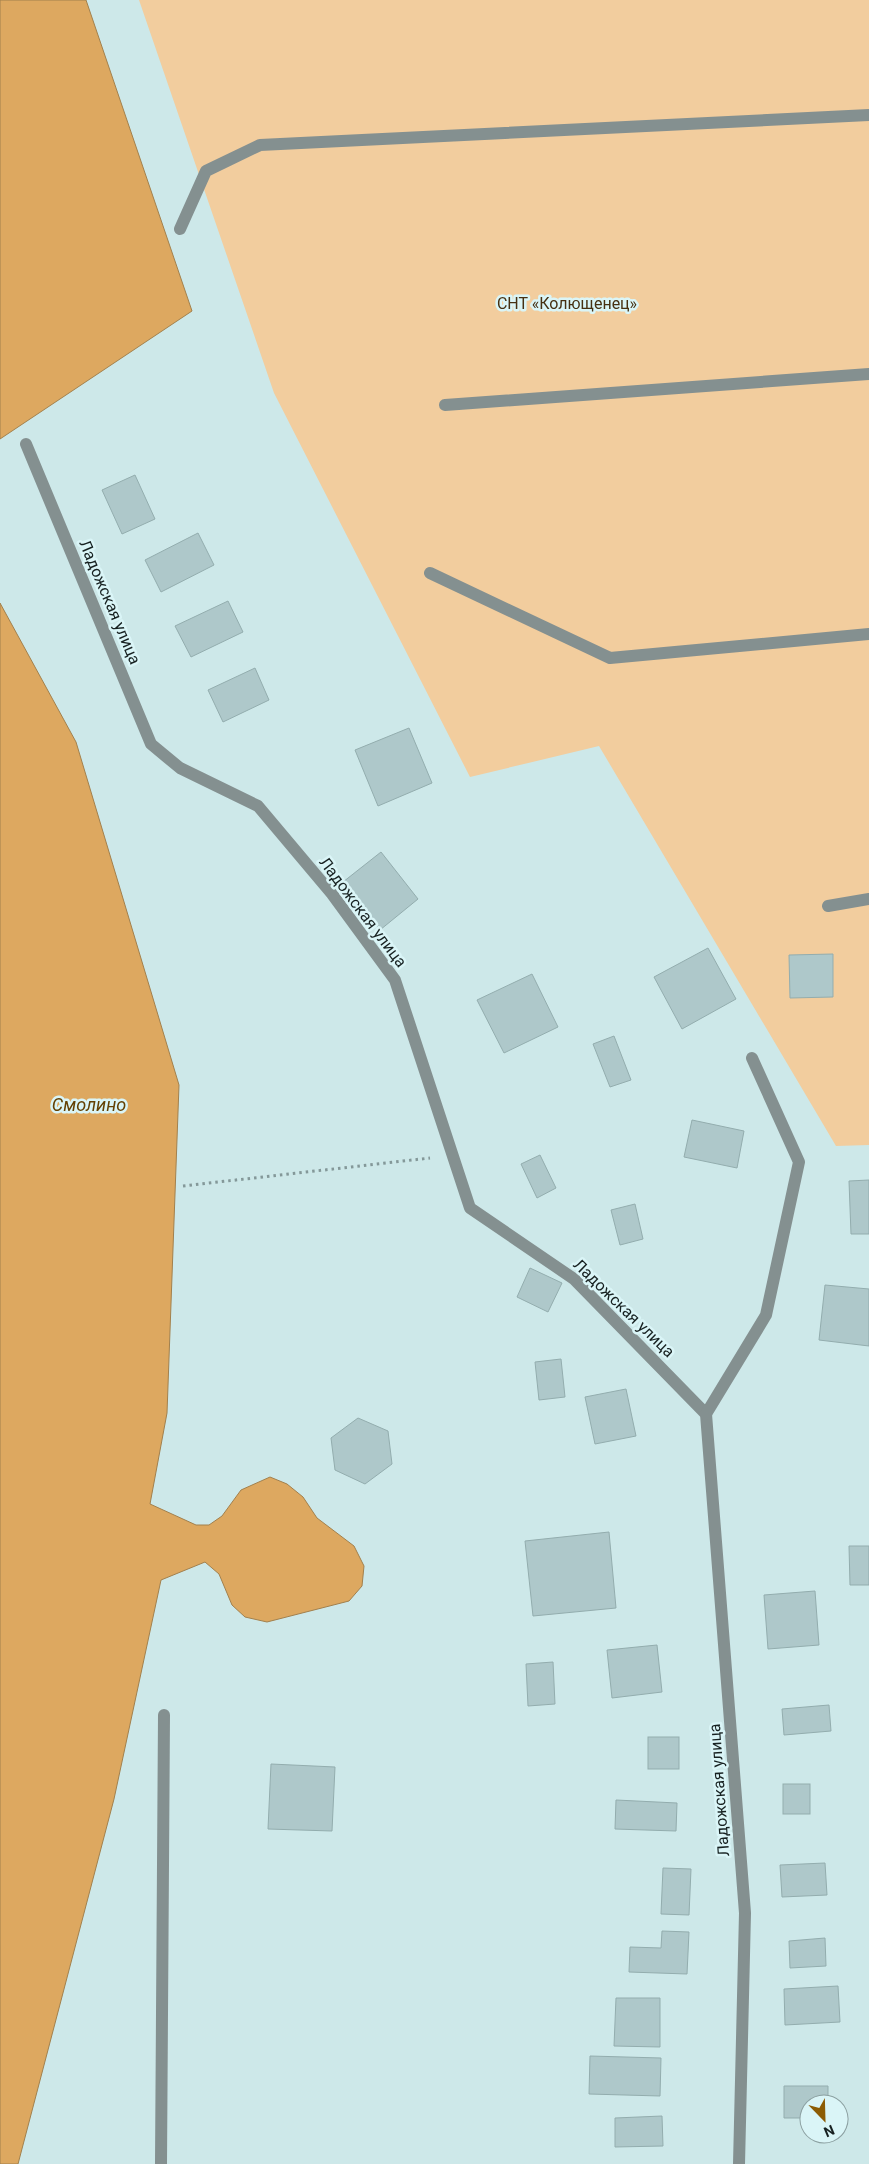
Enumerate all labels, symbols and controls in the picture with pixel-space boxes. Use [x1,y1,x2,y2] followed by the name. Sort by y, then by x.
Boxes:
[497,294,637,313] park label: СНТ «Колющенец»
[75,537,145,667] street label: Ладожская улица
[315,853,411,971] street label: Ладожская улица
[52,1094,126,1115] water label: Смолино
[570,1255,678,1361] street label: Ладожская улица
[705,1723,733,1857] street label: Ладожская улица
[799,2094,849,2144] north arrow
[821,2122,837,2140] text: N

